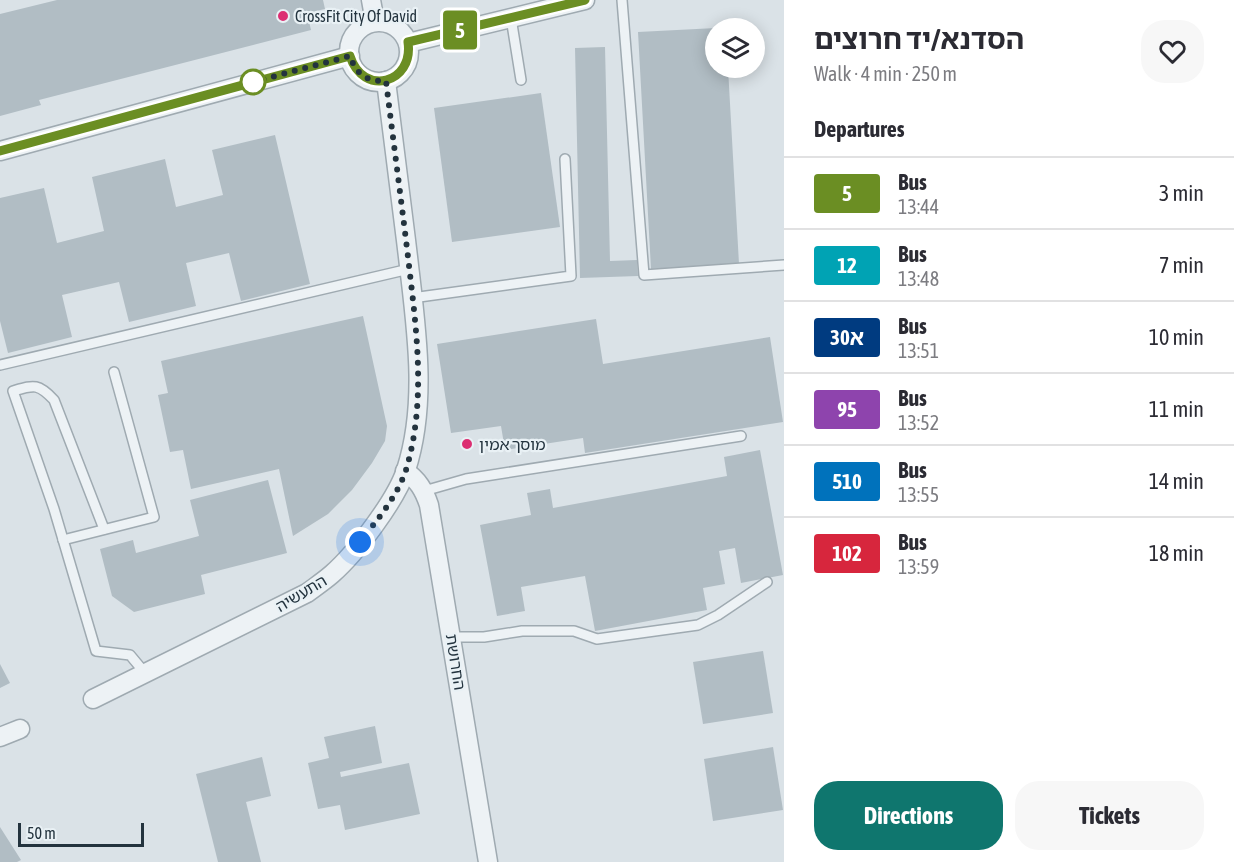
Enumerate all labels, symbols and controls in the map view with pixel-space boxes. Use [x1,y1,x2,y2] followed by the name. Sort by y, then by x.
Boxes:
[295,7,417,26] place label: CrossFit City Of David
[276,9,290,23] marker: CrossFit City Of David
[440,10,480,50] line badge: 5
[455,18,465,42] text: 5
[705,18,765,78] map controls
[705,18,765,78] button: layers
[1141,20,1204,83] button: heart
[814,23,1024,55] text: הסדנא/יד חרוצים
[814,62,957,85] text: Walk · 4 min · 250 m
[240,69,266,95] unlabelled marker
[814,116,904,142] text: Departures
[898,169,927,195] text: Bus
[1159,180,1204,206] text: 3 min
[842,181,852,205] text: 5
[898,195,939,218] text: 13:44
[898,241,927,267] text: Bus
[1159,252,1204,278] text: 7 min
[837,253,857,277] text: 12
[898,267,939,290] text: 13:48
[898,313,927,339] text: Bus
[1149,324,1204,350] text: 10 min
[830,325,864,349] text: 30א
[898,339,939,362] text: 13:51
[898,385,927,411] text: Bus
[1149,396,1204,422] text: 11 min
[837,397,857,421] text: 95
[898,411,939,434] text: 13:52
[479,435,546,453] place label: מוסך אמין
[460,437,474,451] marker: מוסך אמין
[898,457,927,483] text: Bus
[1149,468,1204,494] text: 14 min
[832,469,862,493] text: 510
[898,483,939,506] text: 13:55
[345,527,375,557] your location
[898,529,927,555] text: Bus
[1149,540,1204,566] text: 18 min
[832,541,862,565] text: 102
[898,555,939,578] text: 13:59
[272,571,330,615] street label: התעשיה
[443,633,469,691] street label: החרושת
[814,781,1003,850] button: Directions
[1015,781,1204,850] button: Tickets
[18,820,144,848] scale bar
[27,824,56,842] text: 50 m

